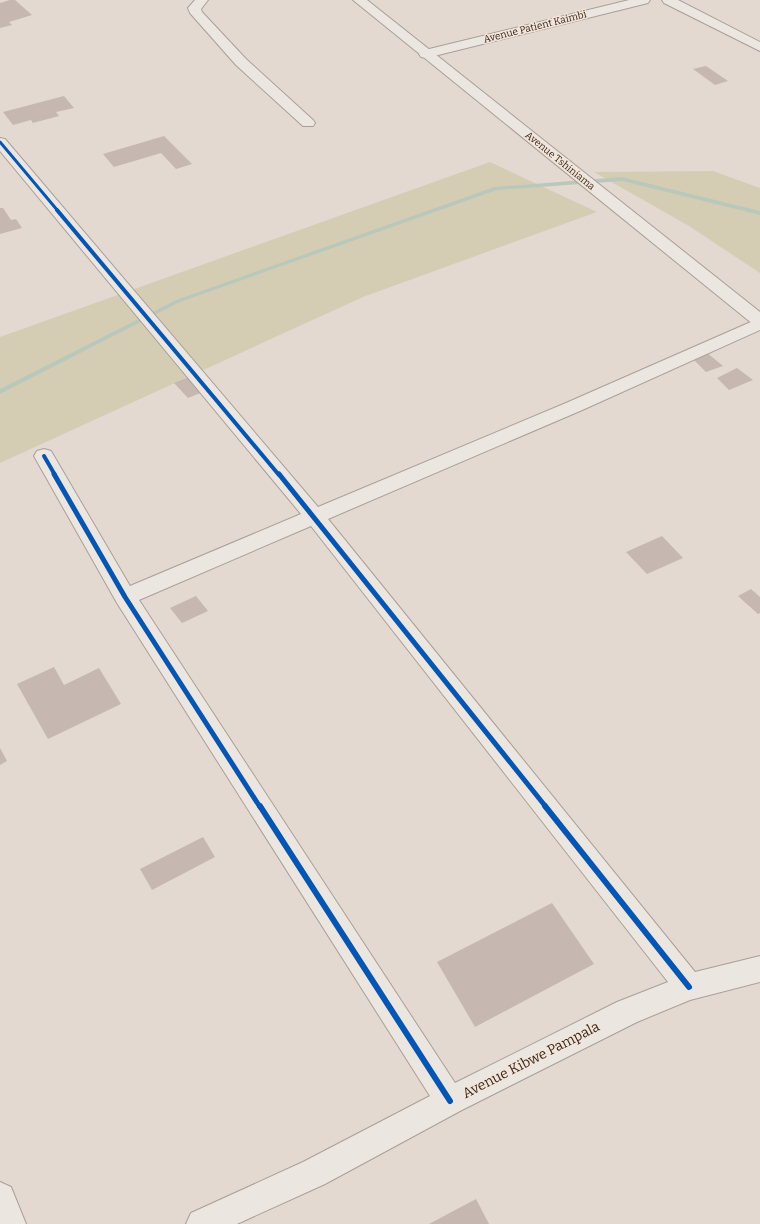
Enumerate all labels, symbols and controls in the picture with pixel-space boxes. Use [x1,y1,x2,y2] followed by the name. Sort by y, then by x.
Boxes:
[482,8,588,46] street label: Avenue Patient Kaimbi
[523,129,598,193] street label: Avenue Tshiniama
[460,1018,603,1102] street label: Avenue Kibwe Pampala

